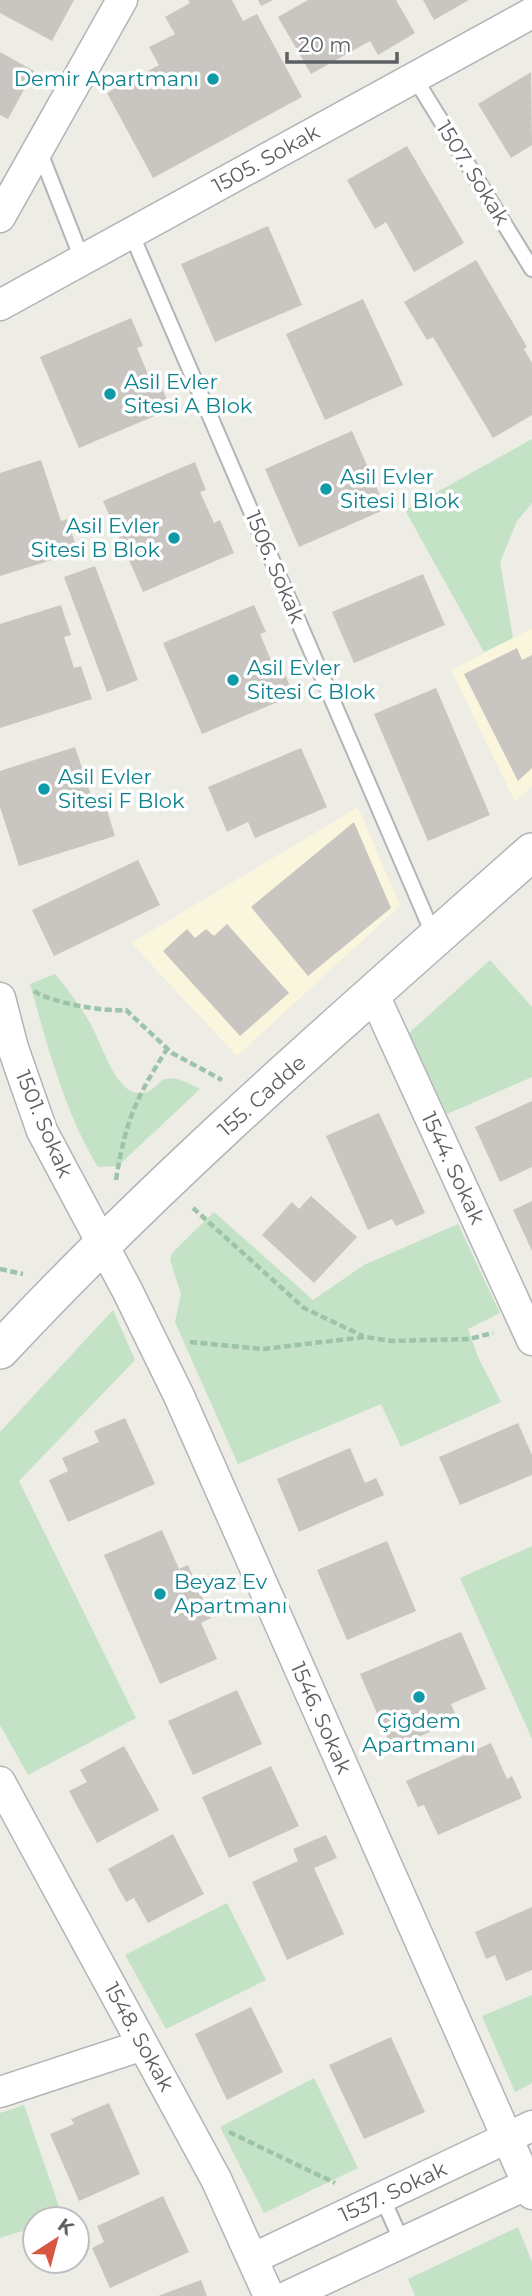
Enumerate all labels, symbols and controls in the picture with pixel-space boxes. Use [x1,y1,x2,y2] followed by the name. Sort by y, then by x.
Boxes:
[287,21,397,65] scale bar
[298,32,352,57] text: 20 m
[14,66,199,91] place label: Demir Apartmanı
[205,71,221,87] marker: Demir Apartmanı
[432,116,515,230] street label: 1507. Sokak
[208,119,324,198] street label: 1505. Sokak
[124,369,253,418] place label: Asil Evler Sitesi A Blok
[102,386,118,402] marker: Asil Evler Sitesi A Blok
[340,464,460,513] place label: Asil Evler Sitesi I Blok
[318,481,334,497] marker: Asil Evler Sitesi I Blok
[241,507,311,627] street label: 1506. Sokak
[31,513,160,562] place label: Asil Evler Sitesi B Blok
[166,530,182,546] marker: Asil Evler Sitesi B Blok
[247,655,376,704] place label: Asil Evler Sitesi C Blok
[225,672,241,688] marker: Asil Evler Sitesi C Blok
[58,764,185,813] place label: Asil Evler Sitesi F Blok
[36,781,52,797] marker: Asil Evler Sitesi F Blok
[213,1050,311,1142] street label: 155. Cadde
[11,1066,78,1182] street label: 1501. Sokak
[417,1108,491,1228] street label: 1544. Sokak
[174,1569,287,1618] place label: Beyaz Ev Apartmanı
[152,1586,168,1602] marker: Beyaz Ev Apartmanı
[286,1658,357,1778] street label: 1546. Sokak
[411,1689,427,1705] marker: Çiğdem Apartmanı
[362,1708,476,1757] place label: Çiğdem Apartmanı
[99,1978,180,2096] street label: 1548. Sokak
[335,2156,451,2227] street label: 1537. Sokak
[21,2205,91,2275] north arrow
[53,2213,79,2241] text: K

